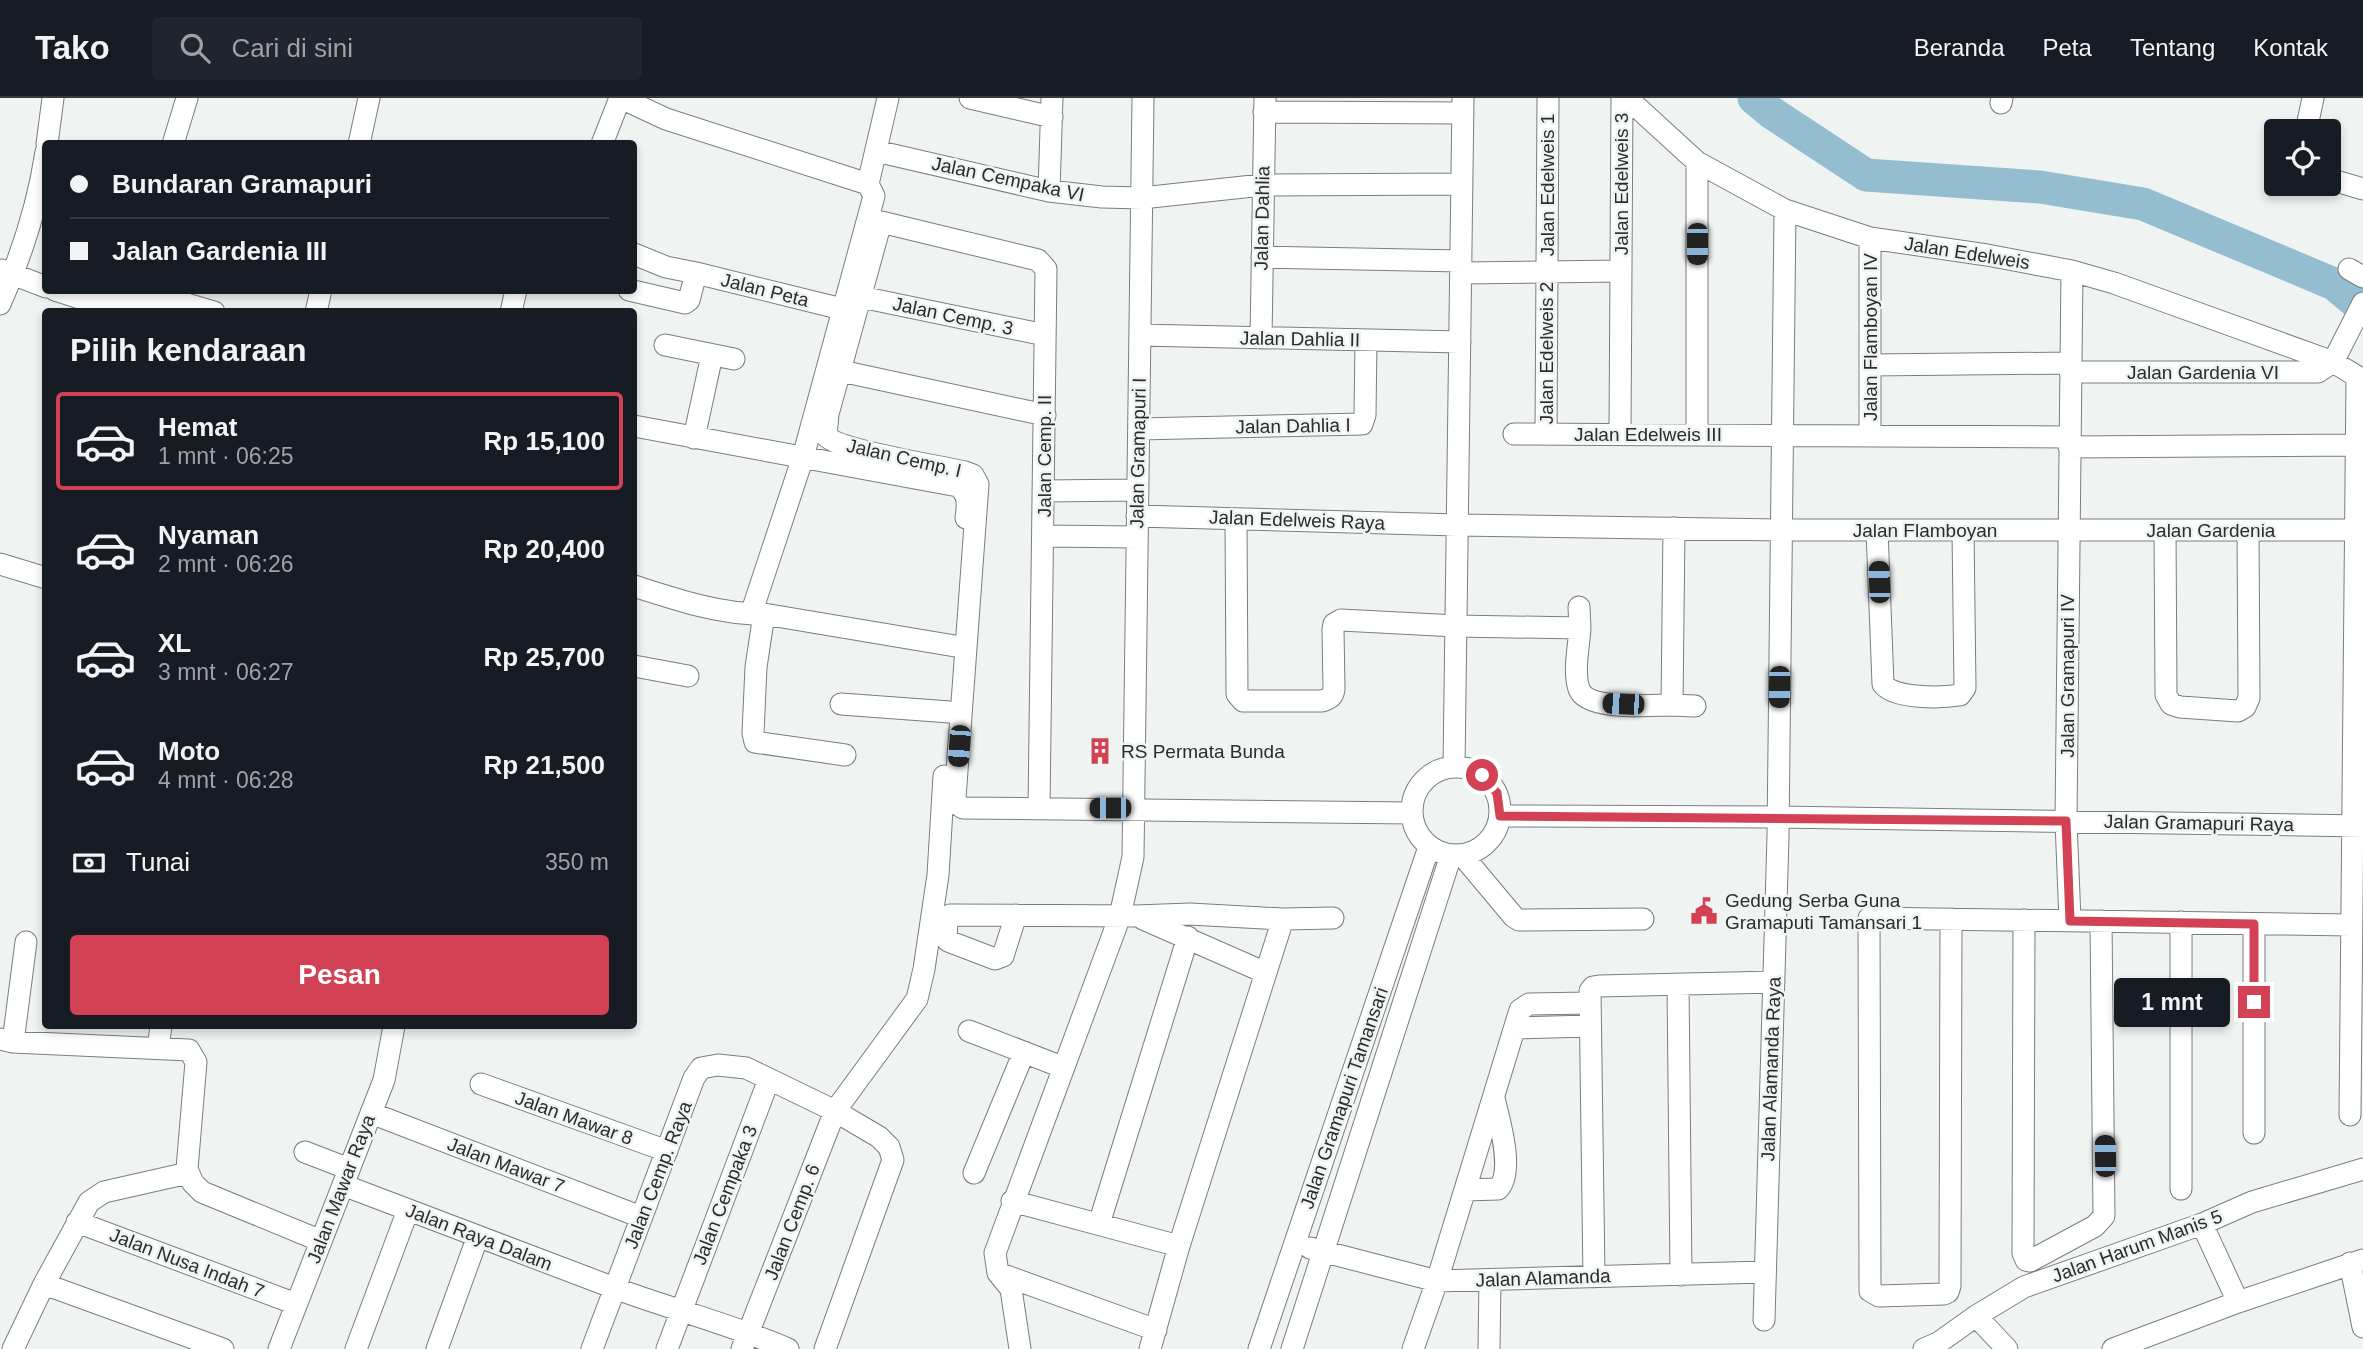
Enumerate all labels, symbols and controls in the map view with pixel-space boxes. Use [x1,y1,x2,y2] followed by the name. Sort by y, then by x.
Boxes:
[152,17,642,80] search box
[35,29,110,66] text: Tako
[176,29,214,67] icon: search
[232,33,353,63] text: Cari di sini
[1914,34,2005,61] text: Beranda
[2043,34,2092,61] text: Peta
[2130,34,2215,61] text: Tentang
[2253,34,2328,61] text: Kontak
[1611,113,1632,255] street label: Jalan Edelweis 3
[1537,114,1558,256] street label: Jalan Edelweis 1
[2264,119,2341,196] map controls
[2264,119,2341,196] button: locate
[930,153,1086,205] street label: Jalan Cempaka VI
[1251,165,1273,270] street label: Jalan Dahlia
[112,169,372,199] text: Bundaran Gramapuri
[1687,223,1708,265] car
[1903,233,2031,273] street label: Jalan Edelweis
[112,236,327,266] text: Jalan Gardenia III
[1860,253,1881,421] street label: Jalan Flamboyan IV
[719,269,812,311] street label: Jalan Peta
[1536,282,1557,424] street label: Jalan Edelweis 2
[891,293,1015,339] street label: Jalan Cemp. 3
[1240,327,1360,351] street label: Jalan Dahlia II
[70,332,307,368] text: Pilih kendaraan
[2127,362,2279,383] street label: Jalan Gardenia VI
[1126,377,1150,529] street label: Jalan Gramapuri I
[1034,395,1055,517] street label: Jalan Cemp. II
[74,410,137,473] icon: car
[158,412,237,442] text: Hemat
[1235,414,1351,438] street label: Jalan Dahlia I
[1574,424,1722,445] street label: Jalan Edelweis III
[484,426,605,456] text: Rp 15,100
[845,435,963,481] street label: Jalan Cemp. I
[158,443,294,469] text: 1 mnt · 06:25
[1208,506,1386,534] street label: Jalan Edelweis Raya
[74,518,137,581] icon: car
[158,520,259,550] text: Nyaman
[1853,520,1997,541] street label: Jalan Flamboyan
[2147,520,2276,541] street label: Jalan Gardenia
[484,534,605,564] text: Rp 20,400
[158,551,294,577] text: 2 mnt · 06:26
[1868,561,1891,603] car
[2057,594,2078,758] street label: Jalan Gramapuri IV
[74,626,137,689] icon: car
[158,628,191,658] text: XL
[484,642,605,672] text: Rp 25,700
[158,659,294,685] text: 3 mnt · 06:27
[1769,666,1790,708] car
[1602,693,1645,715] car
[948,724,971,768] car
[74,734,137,797] icon: car
[158,736,220,766] text: Moto
[1085,736,1115,766] building icon: RS Permata Bunda
[1121,741,1285,762] place label: RS Permata Bunda
[484,750,605,780] text: Rp 21,500
[1466,759,1498,791] route start
[158,767,294,793] text: 4 mnt · 06:28
[1090,798,1132,819] car
[2104,811,2295,835] street label: Jalan Gramapuri Raya
[70,844,108,882] icon: cash
[126,847,190,877] text: Tunai
[545,849,609,875] text: 350 m
[1725,890,1922,933] place label: Gedung Serba Guna Gramaputi Tamansari 1
[1689,896,1719,926] public building icon: Gedung Serba Guna Gramaputi Tamansari 1
[70,935,609,1015] button: Pesan
[1757,976,1785,1162] street label: Jalan Alamanda Raya
[2114,978,2230,1026] callout: 1 mnt
[1296,984,1392,1212] street label: Jalan Gramapuri Tamansari
[2238,986,2270,1018] route end
[2141,989,2203,1015] text: 1 mnt
[512,1087,636,1149] street label: Jalan Mawar 8
[620,1098,696,1252] street label: Jalan Cemp. Raya
[303,1111,379,1266] street label: Jalan Mawar Raya
[689,1122,761,1268] street label: Jalan Cempaka 3
[445,1133,567,1197] street label: Jalan Mawar 7
[2095,1135,2116,1177] car
[760,1161,824,1283] street label: Jalan Cemp. 6
[403,1199,555,1275] street label: Jalan Raya Dalam
[2049,1205,2225,1287] street label: Jalan Harum Manis 5
[107,1224,267,1302] street label: Jalan Nusa Indah 7
[1475,1265,1611,1291] street label: Jalan Alamanda

